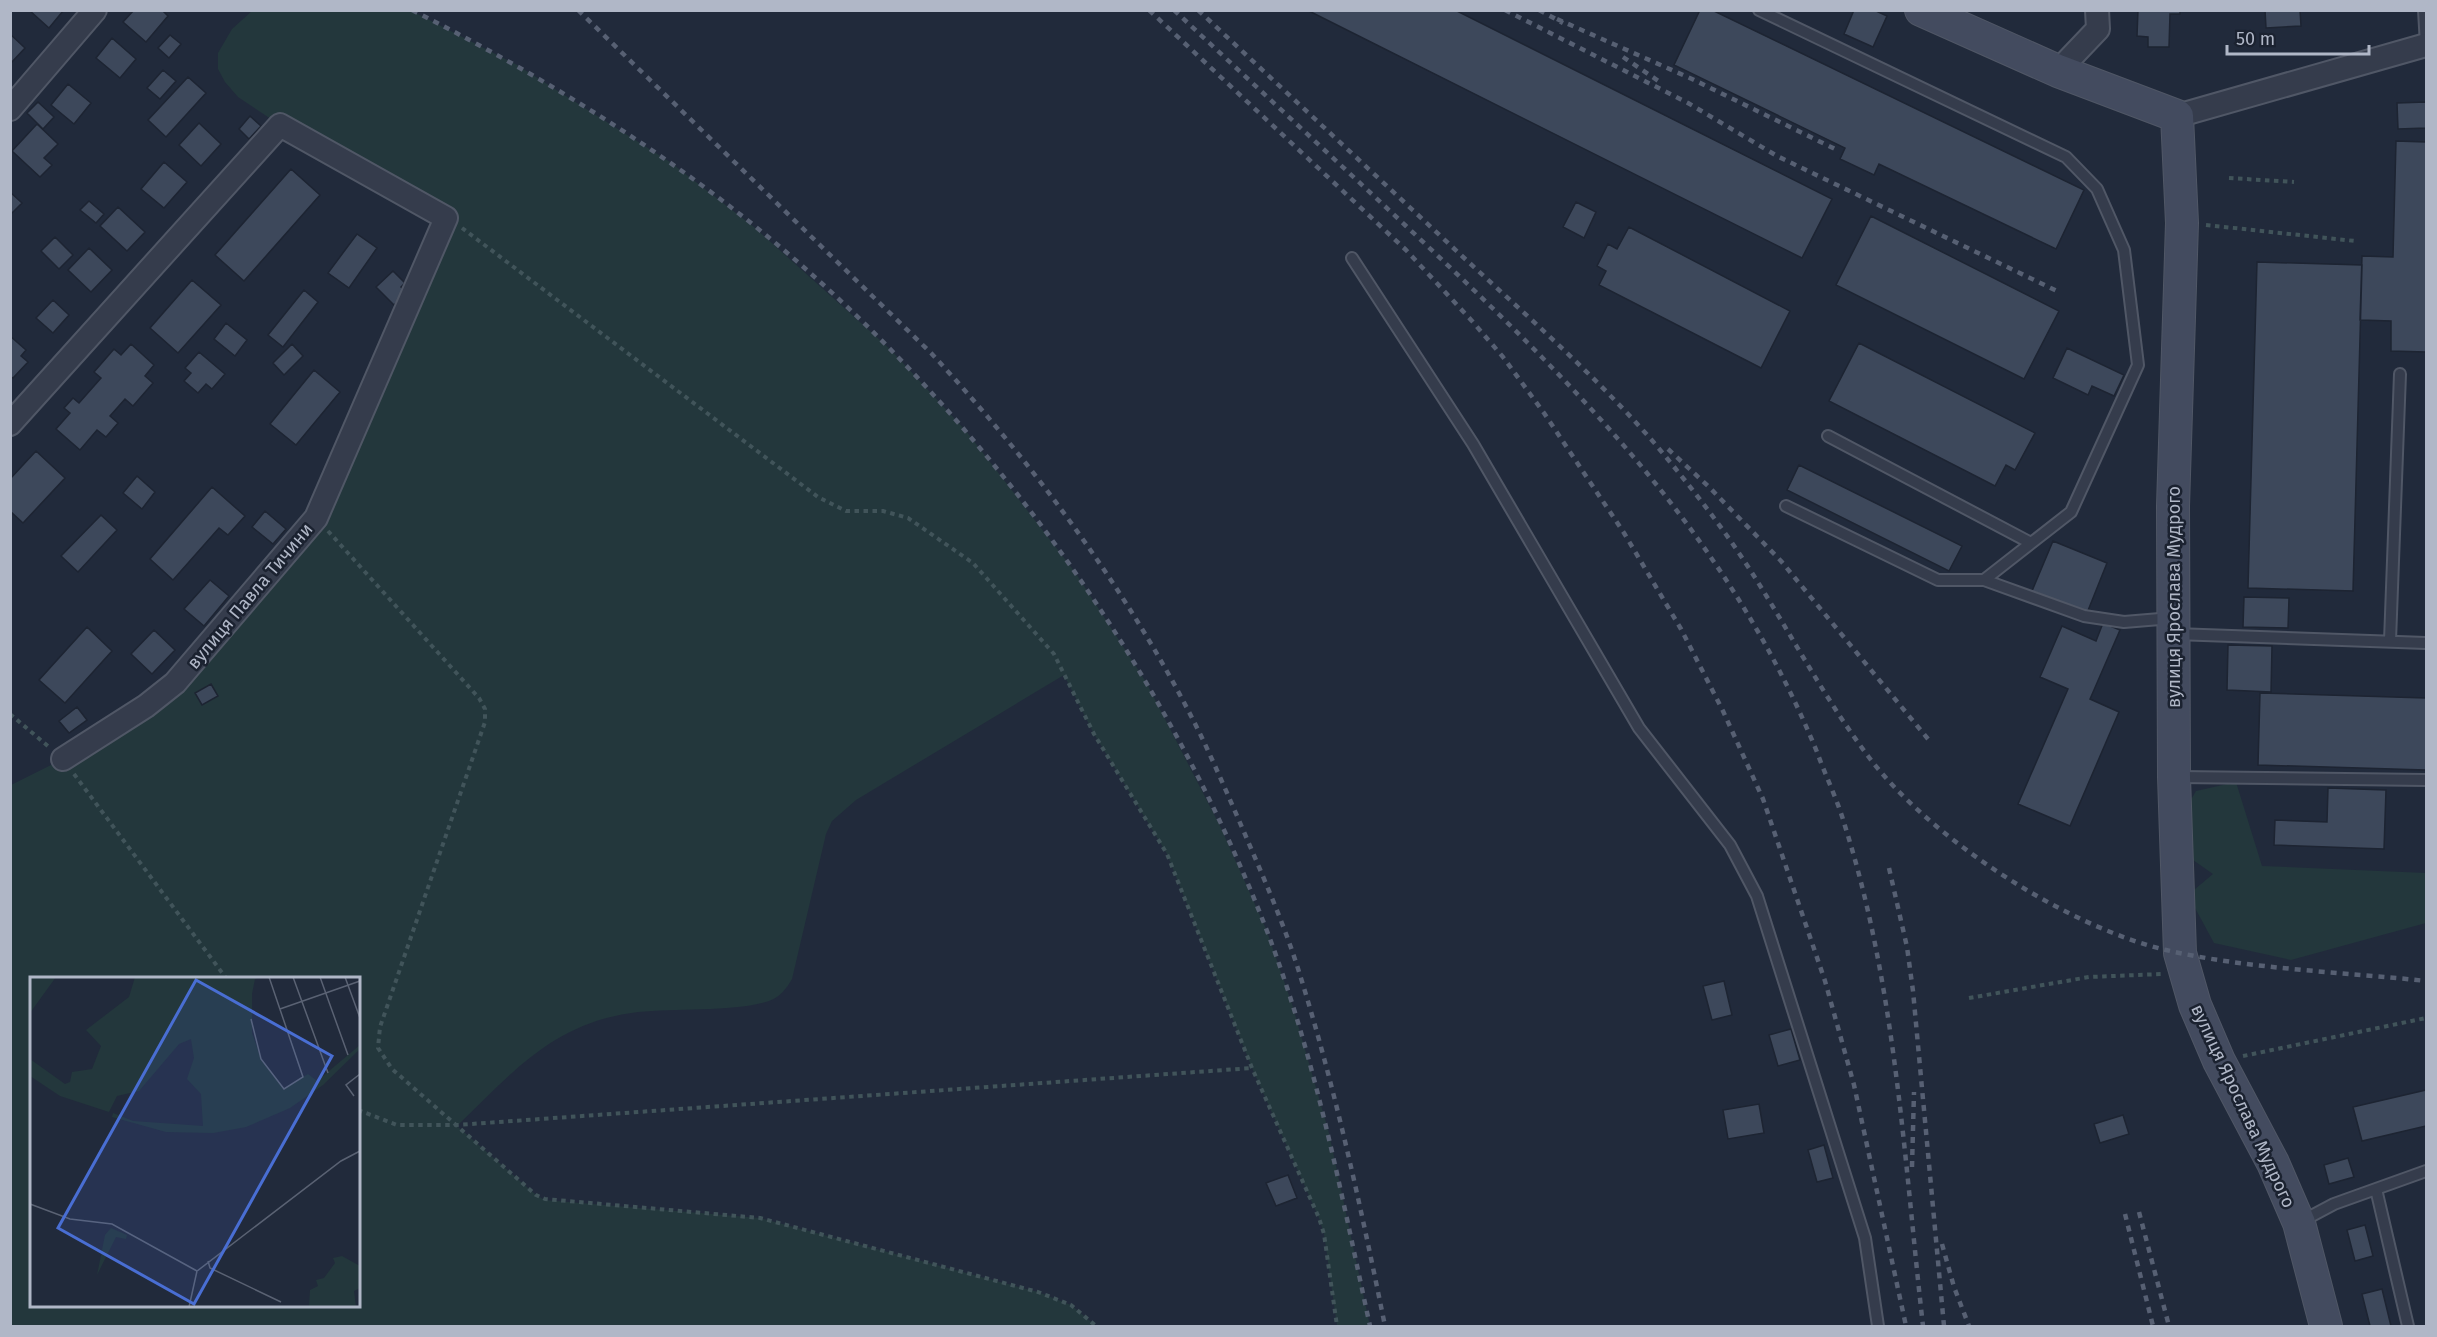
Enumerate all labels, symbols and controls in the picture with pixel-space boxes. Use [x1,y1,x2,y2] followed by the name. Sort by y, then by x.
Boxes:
[2227,18,2370,56] scale bar
[2236,28,2275,50] text: 50 m
[2163,486,2185,708] street label: вулиця Ярослава Мудрого
[183,519,317,673] street label: вулиця Павла Тичини
[30,977,360,1307] inset map
[2186,1001,2300,1211] street label: вулиця Ярослава Мудрого

